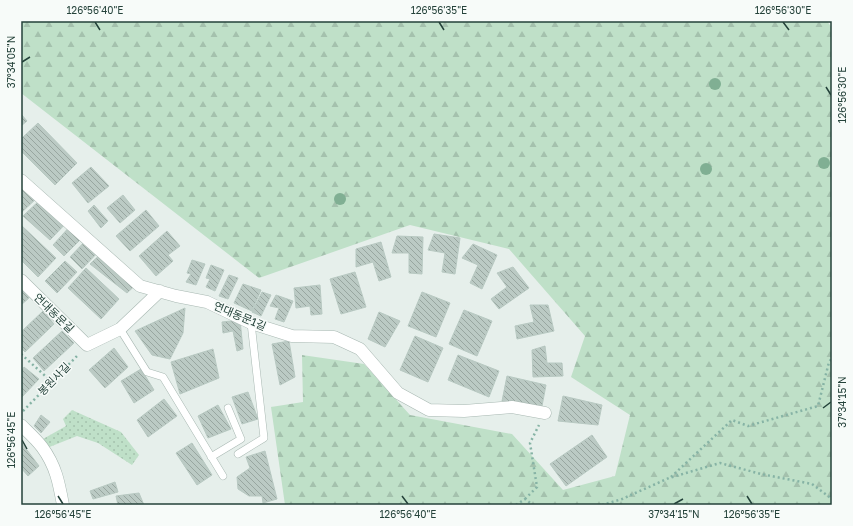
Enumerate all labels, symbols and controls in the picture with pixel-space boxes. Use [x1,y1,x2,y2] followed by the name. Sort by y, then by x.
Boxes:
[67,4,123,16] text: 126°56'40"E
[411,4,467,16] text: 126°56'35"E
[755,4,811,16] text: 126°56'30"E
[5,36,17,88] text: 37°34'05"N
[836,67,848,123] text: 126°56'30"E
[32,290,77,335] street label: 연대동문길
[212,299,268,332] street label: 연대동문1길
[35,360,72,398] street label: 봉원사길
[836,376,848,428] text: 37°34'15"N
[5,412,17,468] text: 126°56'45"E
[35,508,91,520] text: 126°56'45"E
[380,508,436,520] text: 126°56'40"E
[648,508,700,520] text: 37°34'15"N
[724,508,780,520] text: 126°56'35"E

